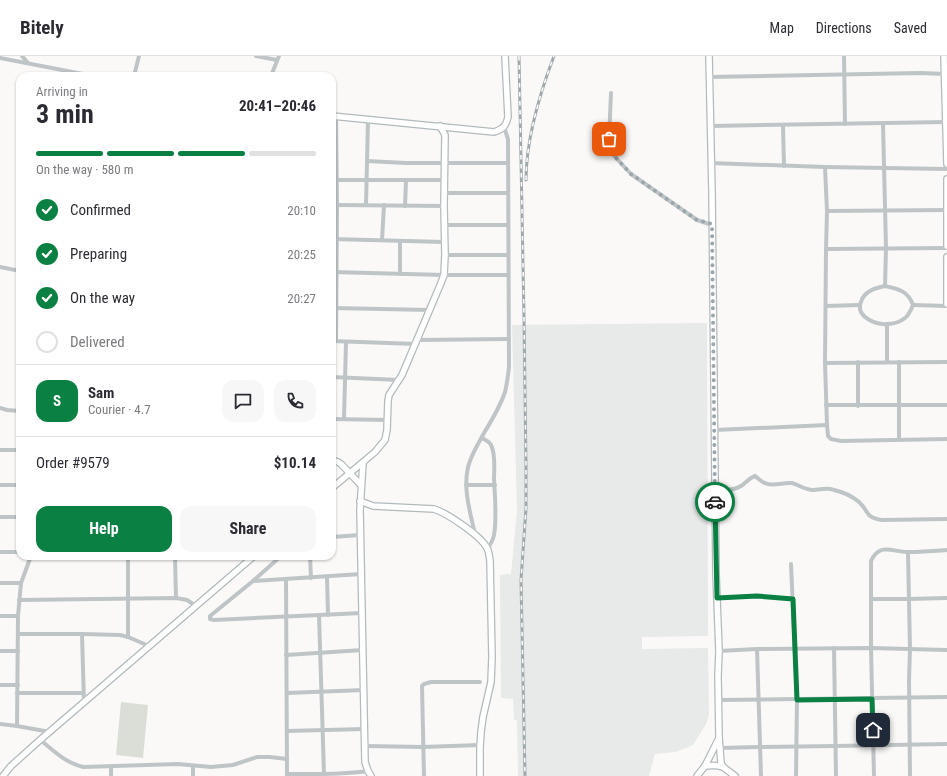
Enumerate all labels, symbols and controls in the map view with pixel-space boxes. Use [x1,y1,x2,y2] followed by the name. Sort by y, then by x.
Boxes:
[20,16,64,39] text: Bitely
[770,20,794,36] text: Map
[816,20,872,36] text: Directions
[894,20,927,36] text: Saved
[36,84,88,99] text: Arriving in
[239,97,316,115] text: 20:41–20:46
[36,99,94,129] text: 3 min
[592,122,626,156] pin
[598,128,620,150] icon: bag
[36,162,133,177] text: On the way · 580 m
[36,199,58,221] icon: check
[70,201,131,219] text: Confirmed
[287,203,316,218] text: 20:10
[36,243,58,265] icon: check
[70,245,127,263] text: Preparing
[287,247,316,262] text: 20:25
[36,287,58,309] icon: check
[70,289,135,307] text: On the way
[287,291,316,306] text: 20:27
[70,333,125,351] text: Delivered
[222,380,264,422] button: chat
[274,380,316,422] button: phone
[88,384,114,402] text: Sam
[53,392,61,410] text: S
[88,402,151,417] text: Courier · 4.7
[36,454,110,472] text: Order #9579
[274,454,316,472] text: $10.14
[695,482,735,522] courier
[704,491,726,513] icon: car
[36,506,172,552] button: Help
[180,506,316,552] button: Share
[856,713,890,747] pin
[862,719,884,741] icon: home

